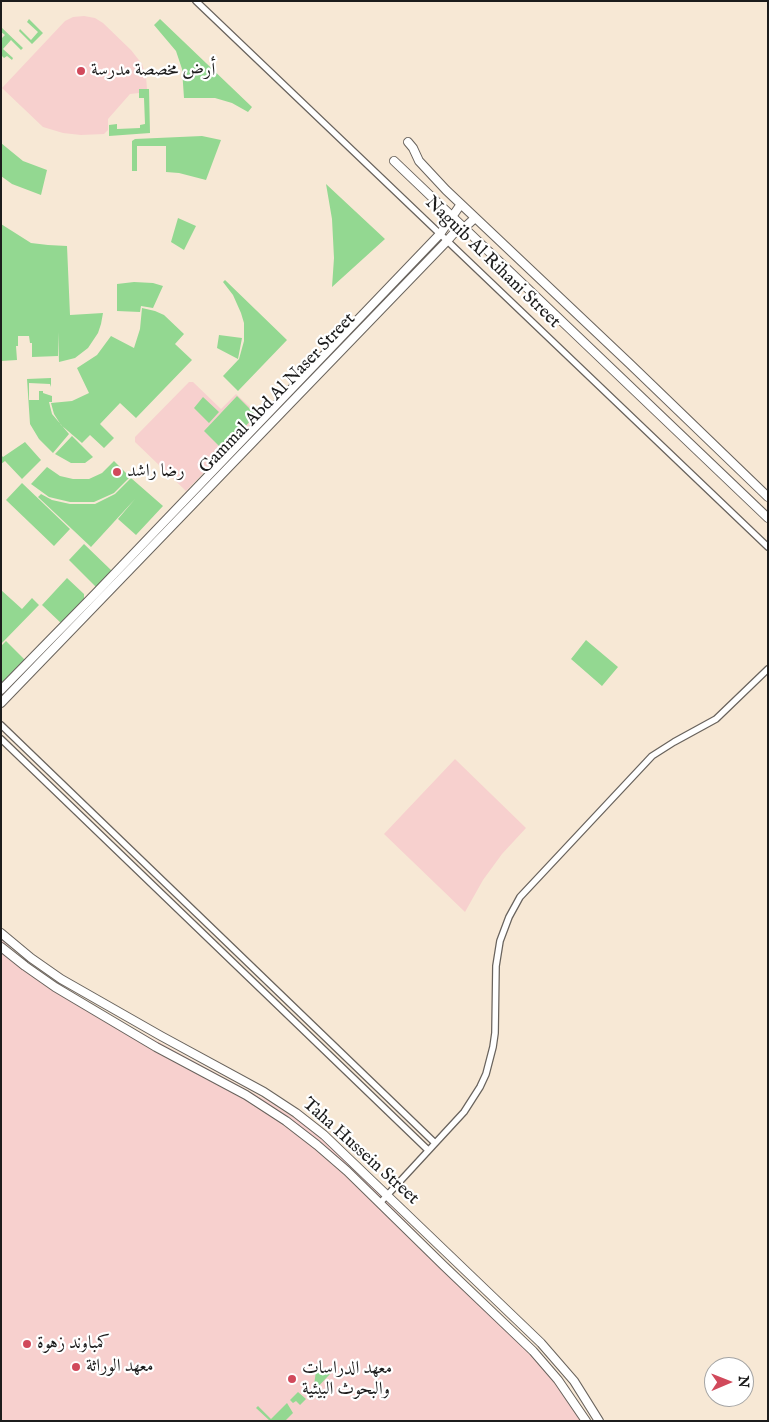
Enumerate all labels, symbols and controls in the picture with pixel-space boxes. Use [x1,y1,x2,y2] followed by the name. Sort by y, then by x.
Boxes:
[91,60,215,82] place label: أرض مخصصة مدرسة
[75,65,87,77] marker: أرض مخصصة مدرسة
[420,193,564,333] street label: Naguib Al Rihani Street
[195,309,361,479] street label: Gammal Abd Al Naser Street
[127,461,185,483] place label: رضا راشد
[111,466,123,478] marker: رضا راشد
[297,1094,423,1210] street label: Taha Hussein Street
[37,1333,110,1355] place label: كمباوند زهوة
[21,1338,33,1350] marker: كمباوند زهوة
[86,1356,154,1378] place label: معهد الوراثة
[704,1357,754,1407] north arrow
[302,1358,392,1400] place label: معهد الدراسات والبحوث البيئية
[70,1361,82,1373] marker: معهد الوراثة
[286,1373,298,1385] marker: معهد الدراسات والبحوث البيئية
[734,1376,752,1388] text: N

